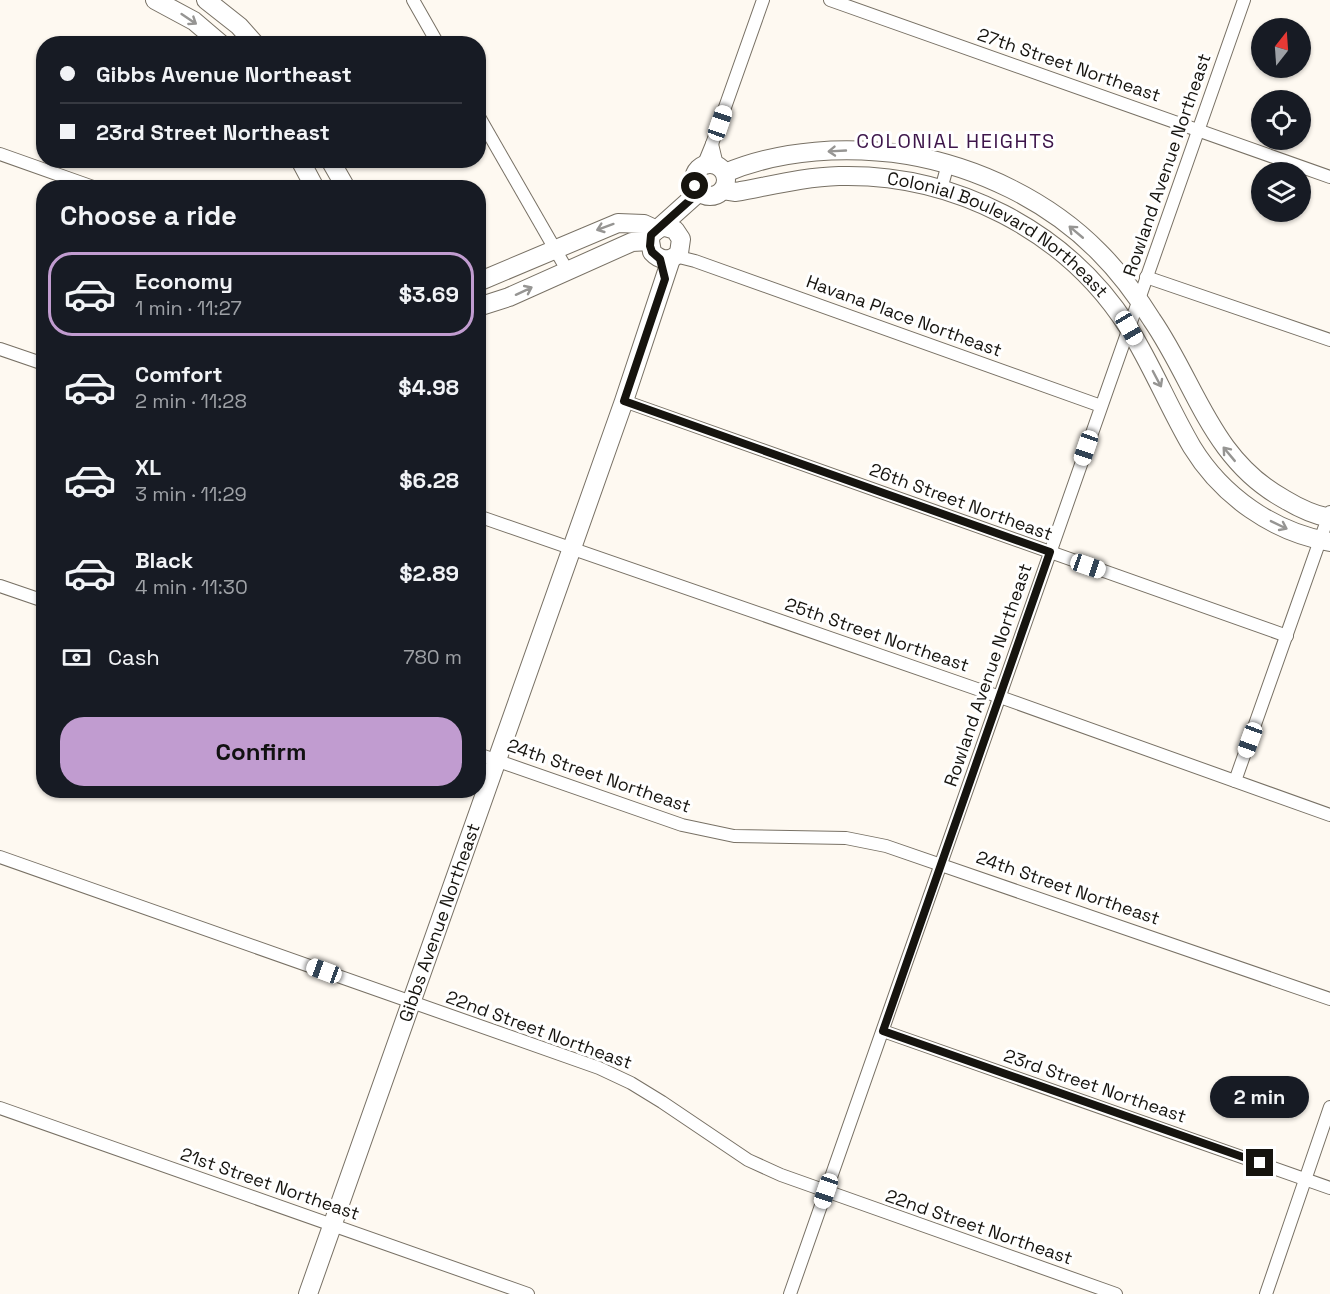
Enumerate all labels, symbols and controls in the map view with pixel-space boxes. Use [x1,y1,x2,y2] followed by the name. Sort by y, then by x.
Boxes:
[181,13,197,25] one-way arrow
[1251,18,1311,78] north arrow
[1251,18,1311,222] map controls
[975,22,1164,107] street label: 27th Street Northeast
[1118,50,1216,279] street label: Rowland Avenue Northeast
[96,60,352,88] text: Gibbs Avenue Northeast
[1251,90,1311,150] button: locate
[706,103,734,143] car
[96,118,330,146] text: 23rd Street Northeast
[856,128,1056,154] district label: COLONIAL HEIGHTS
[828,146,848,157] one-way arrow
[1251,162,1311,222] button: layers
[886,166,1113,302] street label: Colonial Boulevard Northeast
[681,172,708,199] route start
[60,198,237,233] text: Choose a ride
[596,222,615,233] one-way arrow
[1068,225,1084,238] one-way arrow
[63,267,117,321] icon: car
[135,267,233,295] text: Economy
[803,269,1005,362] street label: Havana Place Northeast
[399,280,459,308] text: $3.69
[514,284,532,296] one-way arrow
[135,295,242,321] text: 1 min · 11:27
[1112,308,1146,348] car
[63,360,117,414] icon: car
[135,360,223,388] text: Comfort
[1152,370,1163,388] one-way arrow
[398,373,459,401] text: $4.98
[135,388,247,414] text: 2 min · 11:28
[1072,428,1100,468] car
[1223,446,1236,462] one-way arrow
[63,453,117,507] icon: car
[135,453,161,481] text: XL
[867,458,1056,545] street label: 26th Street Northeast
[399,466,459,494] text: $6.28
[135,481,247,507] text: 3 min · 11:29
[1270,520,1288,532] one-way arrow
[63,546,117,600] icon: car
[135,546,193,574] text: Black
[1068,552,1108,580] car
[399,559,459,587] text: $2.89
[939,560,1037,789] street label: Rowland Avenue Northeast
[135,574,248,600] text: 4 min · 11:30
[782,592,972,677] street label: 25th Street Northeast
[60,641,93,674] icon: cash
[108,643,160,671] text: Cash
[403,644,462,670] text: 780 m
[60,717,462,786] button: Confirm
[1235,720,1265,760] car
[504,733,694,818] street label: 24th Street Northeast
[393,820,485,1025] street label: Gibbs Avenue Northeast
[973,845,1163,930] street label: 24th Street Northeast
[304,956,344,986] car
[443,985,635,1074] street label: 22nd Street Northeast
[1001,1043,1190,1128] street label: 23rd Street Northeast
[1210,1076,1310,1118] callout: 2 min
[1234,1084,1285,1110] text: 2 min
[178,1142,363,1225] street label: 21st Street Northeast
[1246,1149,1273,1176] route end
[812,1171,840,1211] car
[883,1184,1076,1269] street label: 22nd Street Northeast

